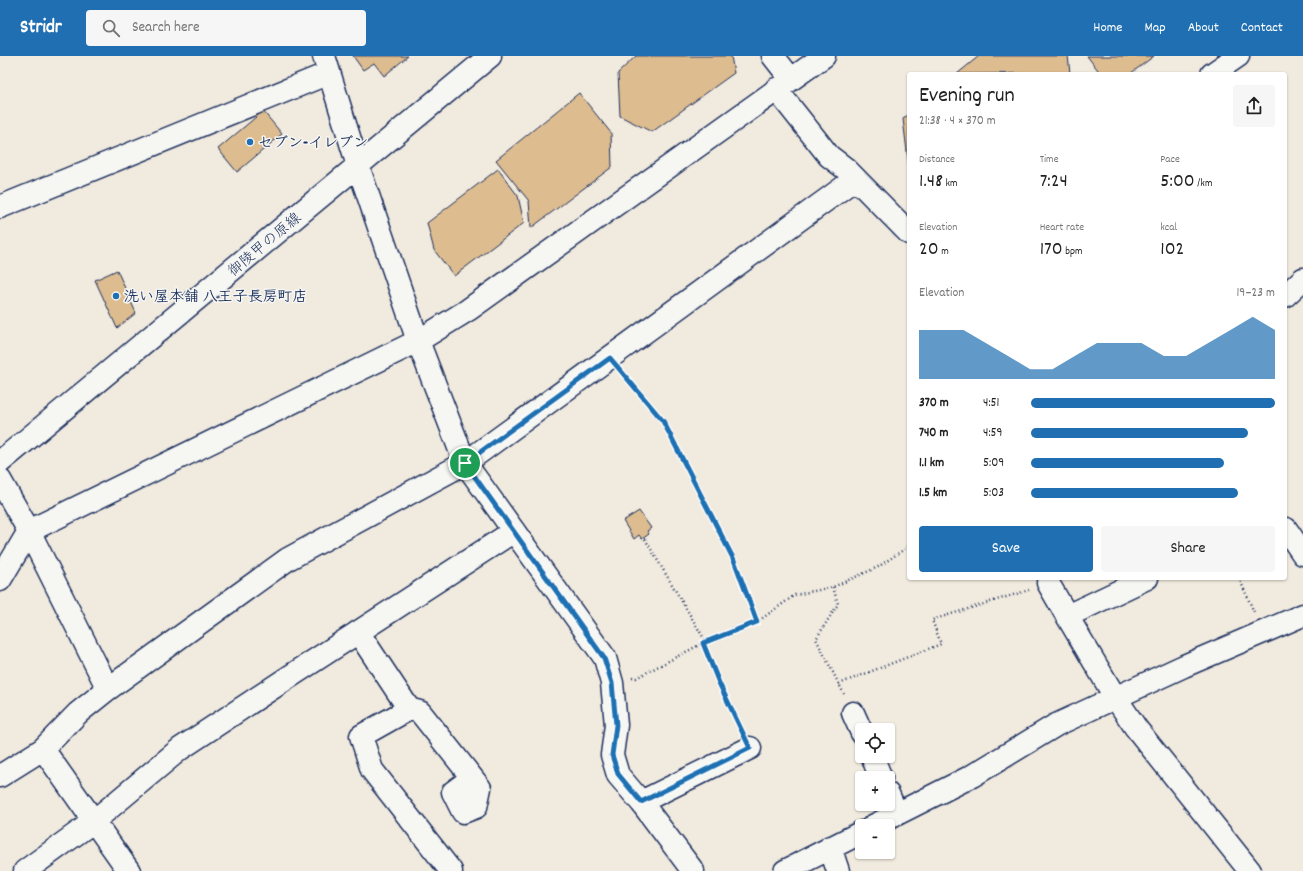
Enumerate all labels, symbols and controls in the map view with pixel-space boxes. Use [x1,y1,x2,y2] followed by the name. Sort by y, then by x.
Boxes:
[86,10,366,46] search box
[20,15,62,42] text: Stridr
[100,17,122,39] icon: search
[132,17,200,39] text: Search here
[1093,18,1122,38] text: Home
[1144,18,1166,38] text: Map
[1188,18,1219,38] text: About
[1241,18,1283,38] text: Contact
[919,81,1015,112] text: Evening run
[1233,85,1275,127] button: share
[919,112,996,131] text: 21:38 · 4 × 370 m
[258,133,368,155] place label: セブン-イレブン
[245,137,255,147] marker: セブン-イレブン
[919,152,955,168] text: Distance
[1040,152,1058,168] text: Time
[1160,152,1180,168] text: Pace
[919,168,943,196] text: 1.48
[1040,168,1068,196] text: 7:24
[1160,168,1195,196] text: 5:00
[943,176,958,192] text: km
[1195,176,1212,192] text: /km
[224,208,307,283] street label: 御陵甲の原線
[919,220,957,236] text: Elevation
[1040,220,1084,236] text: Heart rate
[1160,220,1177,236] text: kcal
[919,236,939,264] text: 20
[1040,236,1063,264] text: 170
[1160,236,1184,264] text: 102
[939,244,949,260] text: m
[1063,244,1083,260] text: bpm
[919,284,964,303] text: Elevation
[1236,284,1275,303] text: 19–23 m
[124,287,307,309] place label: 洗い屋本舗 八王子長房町店
[111,291,121,301] marker: 洗い屋本舗 八王子長房町店
[919,394,949,413] text: 370 m
[983,394,999,413] text: 4:51
[919,424,948,443] text: 740 m
[983,424,1003,443] text: 4:59
[448,446,482,480] pin
[454,452,476,474] icon: arrive
[919,454,944,473] text: 1.1 km
[983,454,1004,473] text: 5:09
[919,484,947,503] text: 1.5 km
[983,484,1004,503] text: 5:03
[919,526,1093,572] button: Save
[1101,526,1275,572] button: Share
[855,723,895,859] map controls
[855,723,895,763] button: locate
[855,771,895,811] button: +
[855,819,895,859] button: −

